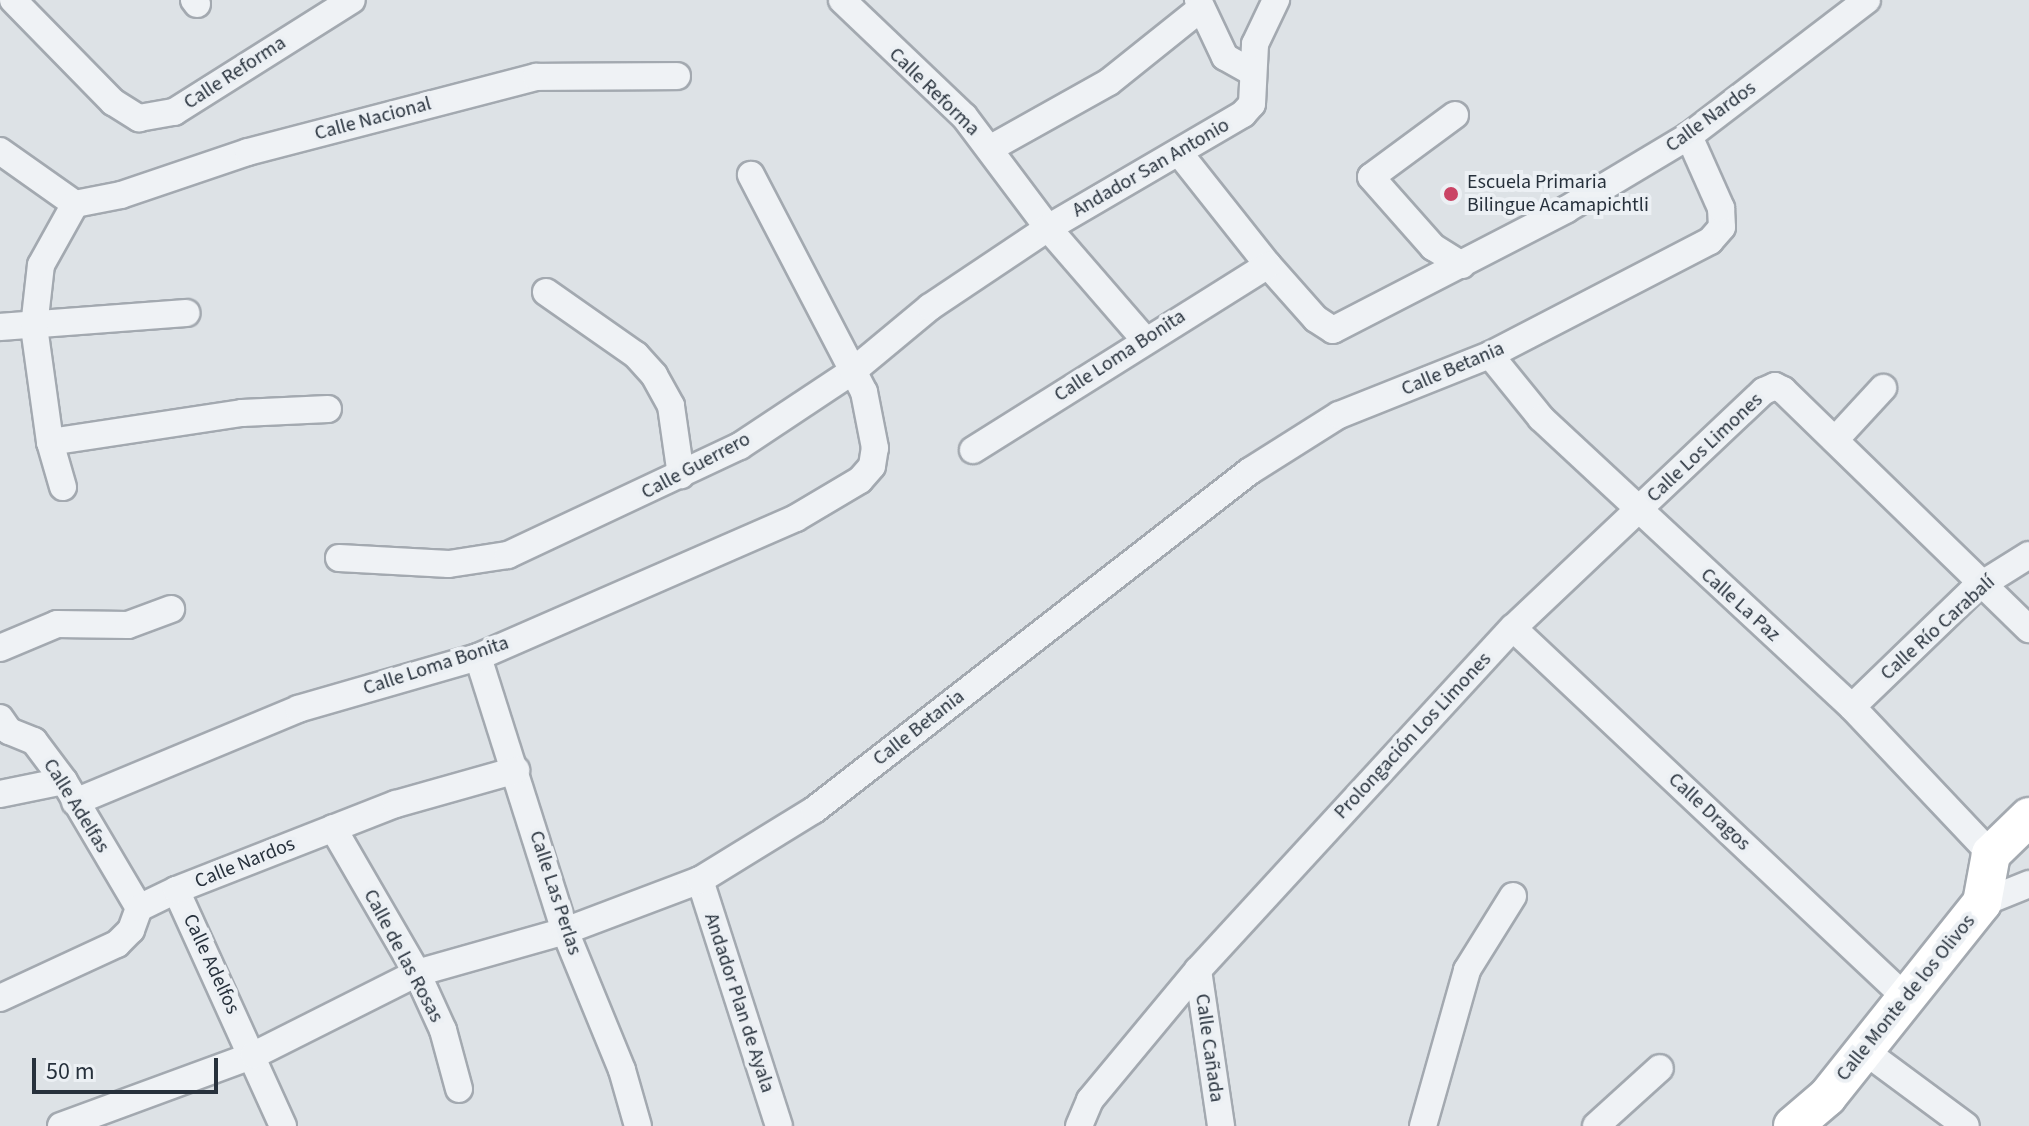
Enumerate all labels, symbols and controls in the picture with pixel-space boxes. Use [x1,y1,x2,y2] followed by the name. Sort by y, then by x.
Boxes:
[180,31,290,115] street label: Calle Reforma
[884,43,984,141] street label: Calle Reforma
[1661,76,1761,158] street label: Calle Nardos
[312,92,434,146] street label: Calle Nacional
[1068,113,1234,223] street label: Andador San Antonio
[1467,170,1649,217] place label: Escuela Primaria Bilingue Acamapichtli
[1442,185,1460,203] marker: Escuela Primaria Bilingue Acamapichtli
[1050,305,1190,407] street label: Calle Loma Bonita
[1398,337,1508,401] street label: Calle Betania
[1642,388,1768,508] street label: Calle Los Limones
[637,427,755,505] street label: Calle Guerrero
[1695,563,1785,647] street label: Calle La Paz
[1876,570,2000,686] street label: Calle Río Carabalí
[360,631,512,701] street label: Calle Loma Bonita
[1329,648,1497,824] street label: Prolongación Los Limones
[868,685,970,771] street label: Calle Betania
[38,754,114,858] street label: Calle Adelfas
[1663,768,1755,856] street label: Calle Dragos
[524,828,586,958] street label: Calle Las Perlas
[192,832,298,894] street label: Calle Nardos
[358,885,448,1027] street label: Calle de las Rosas
[177,910,245,1018] street label: Calle Adelfos
[699,910,779,1096] street label: Andador Plan de Ayala
[1831,910,1981,1086] street label: Calle Monte de los Olivos
[1190,992,1228,1104] street label: Calle Cañada
[36,1042,222,1092] scale bar
[46,1054,95,1089] text: 50 m

